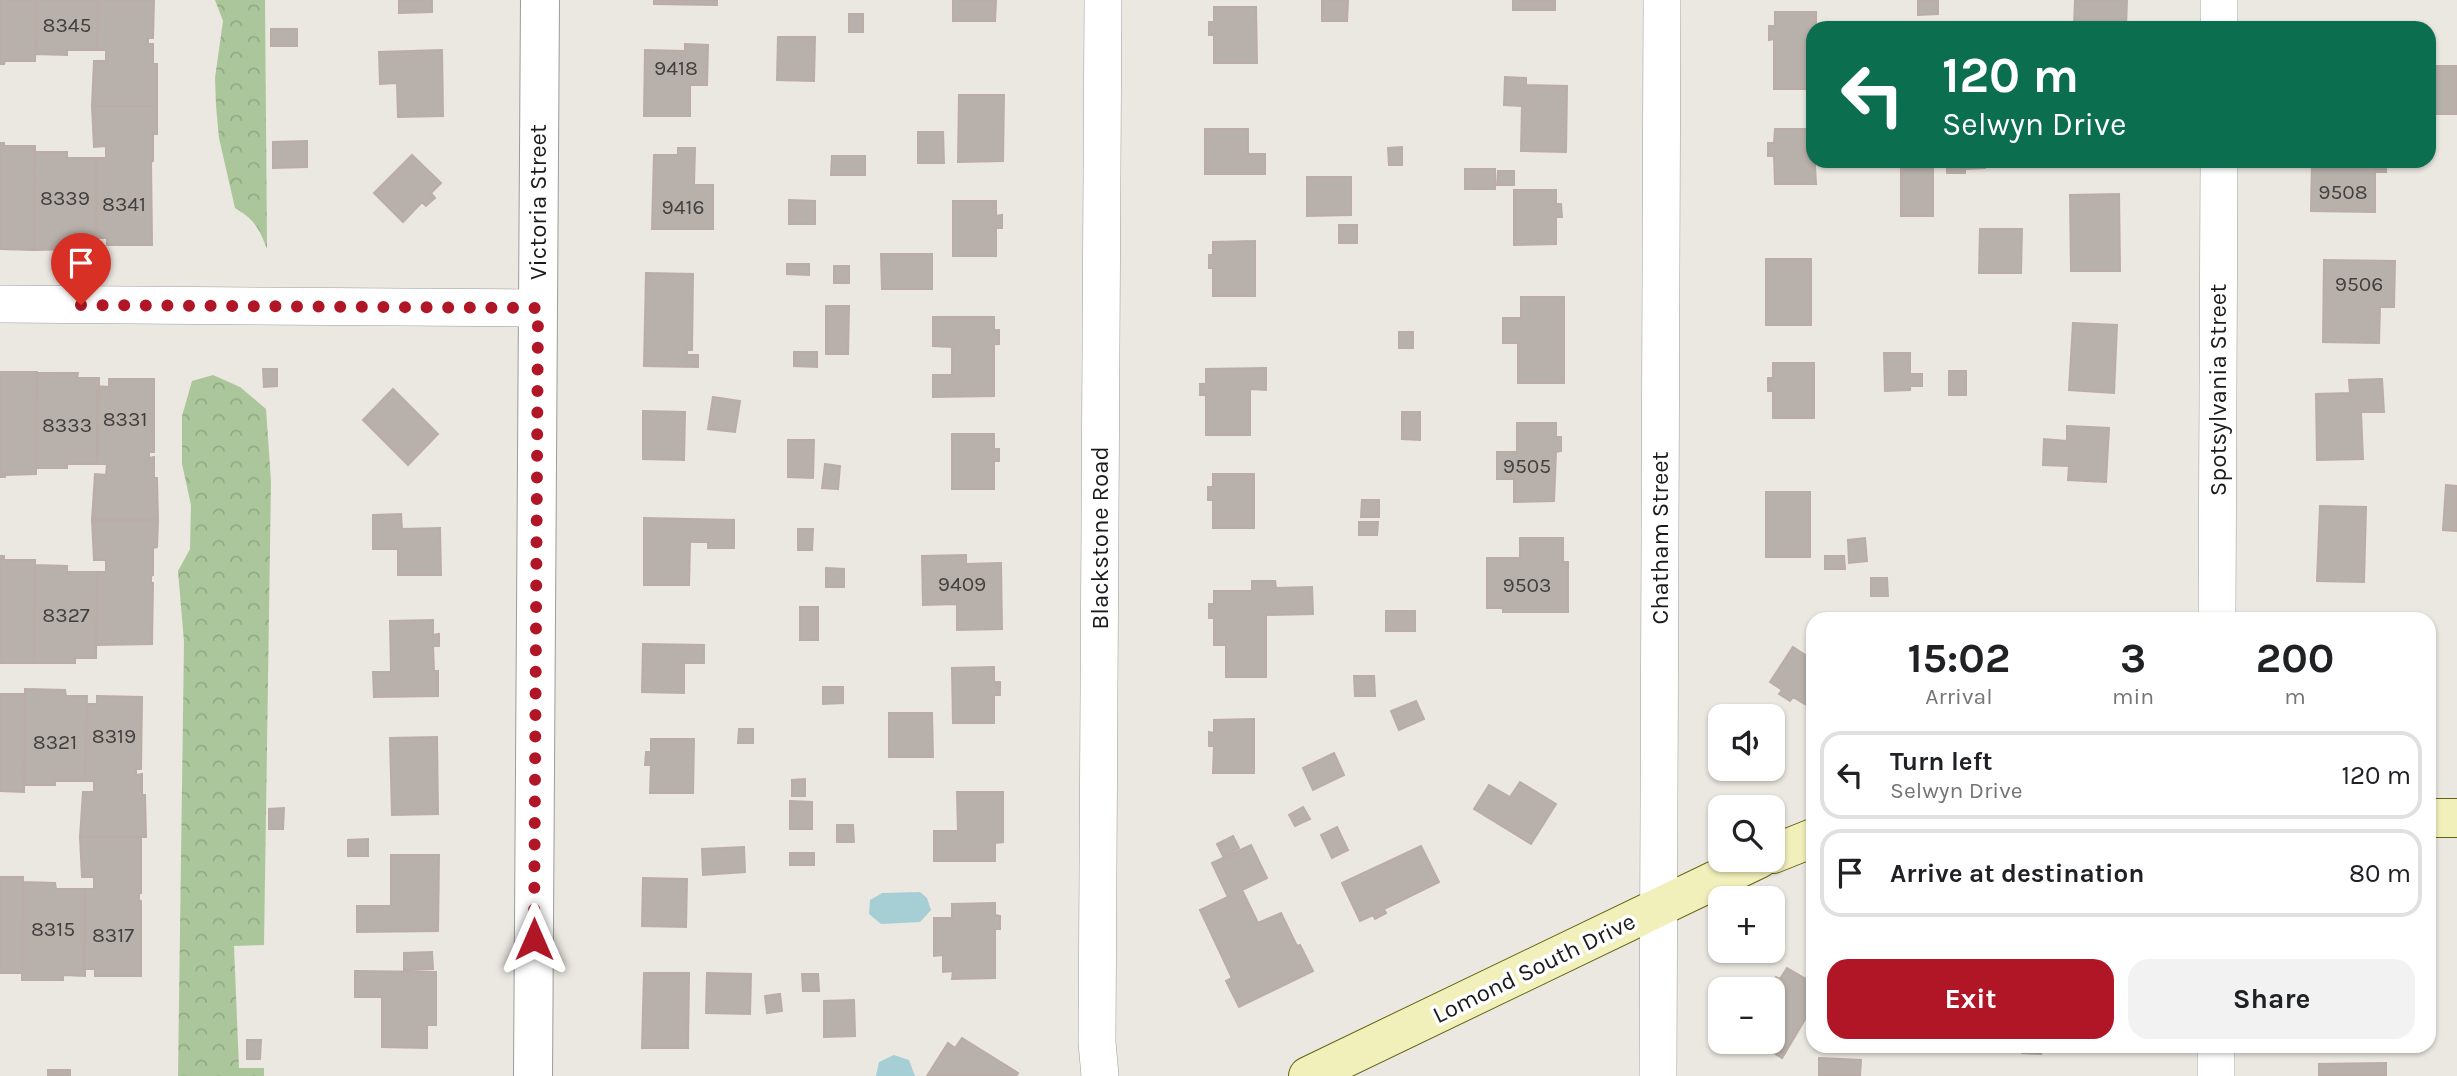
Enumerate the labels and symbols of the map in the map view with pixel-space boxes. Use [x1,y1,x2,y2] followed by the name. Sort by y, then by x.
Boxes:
[43,13,91,37] house number: 8345
[654,56,698,80] house number: 9418
[524,124,552,280] street label: Victoria Street
[2318,180,2368,204] house number: 9508
[40,186,90,210] house number: 8339
[102,192,146,216] house number: 8341
[662,195,704,219] house number: 9416
[51,233,111,305] pin
[2335,272,2383,296] house number: 9506
[2204,284,2232,496] street label: Spotsylvania Street
[103,407,147,431] house number: 8331
[42,413,92,437] house number: 8333
[1086,446,1114,630] street label: Blackstone Road
[1646,451,1674,625] street label: Chatham Street
[1503,454,1551,478] house number: 9505
[938,572,986,596] house number: 9409
[1503,573,1551,597] house number: 9503
[42,603,90,627] house number: 8327
[92,724,136,748] house number: 8319
[33,730,77,754] house number: 8321
[497,902,571,976] position arrow
[1428,907,1640,1029] street label: Lomond South Drive
[31,917,75,941] house number: 8315
[92,923,134,947] house number: 8317

